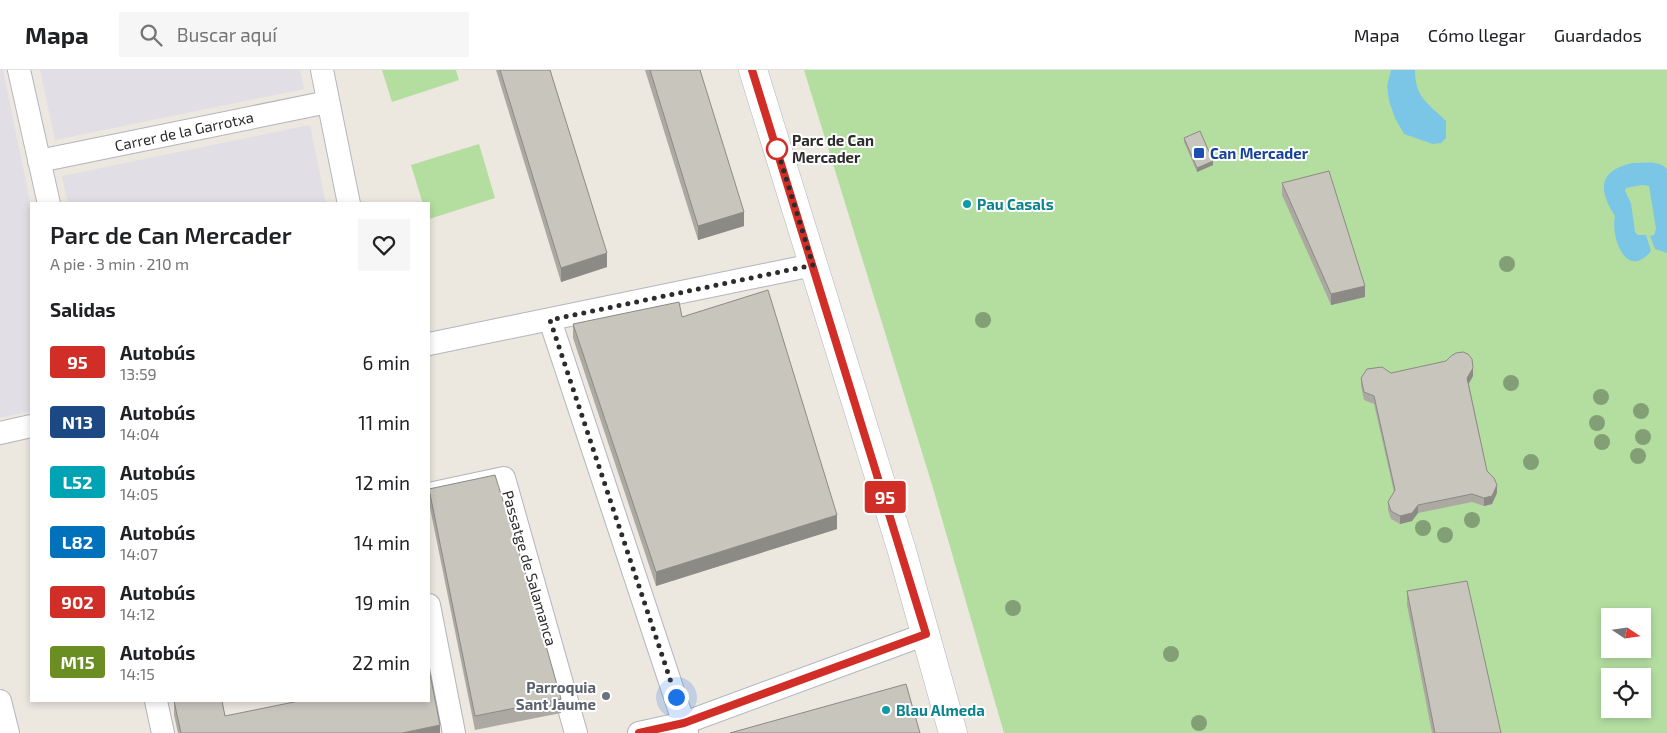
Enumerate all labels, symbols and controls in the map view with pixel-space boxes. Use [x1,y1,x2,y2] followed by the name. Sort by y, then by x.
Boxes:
[119,12,469,57] search box
[25,20,89,49] text: Mapa
[137,21,165,49] icon: search
[177,23,277,46] text: Buscar aquí
[1354,24,1400,46] text: Mapa
[1428,24,1526,46] text: Cómo llegar
[1554,24,1642,46] text: Guardados
[113,107,255,155] street label: Carrer de la Garrotxa
[792,131,874,166] place label: Parc de Can Mercader
[766,138,788,160] marker: Parc de Can Mercader
[1210,144,1309,162] place label: Can Mercader
[1192,146,1206,160] marker: Can Mercader
[977,195,1054,213] place label: Pau Casals
[961,198,973,210] marker: Pau Casals
[358,219,410,271] button: heart
[50,220,292,249] text: Parc de Can Mercader
[50,254,189,273] text: A pie · 3 min · 210 m
[50,298,116,321] text: Salidas
[120,341,195,364] text: Autobús
[67,351,88,373] text: 95
[362,351,410,374] text: 6 min
[120,364,157,383] text: 13:59
[120,401,195,424] text: Autobús
[62,411,93,433] text: N13
[358,411,410,434] text: 11 min
[120,424,159,443] text: 14:04
[120,461,195,484] text: Autobús
[62,471,93,493] text: L52
[355,471,410,494] text: 12 min
[862,481,908,513] line badge: 95
[120,484,158,503] text: 14:05
[875,486,895,508] text: 95
[499,488,561,648] street label: Passatge de Salamanca
[120,521,195,544] text: Autobús
[62,531,93,553] text: L82
[354,531,410,554] text: 14 min
[120,544,158,563] text: 14:07
[120,581,195,604] text: Autobús
[61,591,94,613] text: 902
[355,591,410,614] text: 19 min
[120,604,155,623] text: 14:12
[1601,608,1651,658] north arrow
[1601,608,1651,718] map controls
[120,641,195,664] text: Autobús
[60,651,95,673] text: M15
[352,651,410,674] text: 22 min
[120,664,155,683] text: 14:15
[1601,668,1651,718] button: locate
[516,678,596,713] place label: Parroquia Sant Jaume
[664,685,689,710] your location
[600,690,612,702] marker: Parroquia Sant Jaume
[896,701,985,719] place label: Blau Almeda
[880,704,892,716] marker: Blau Almeda

